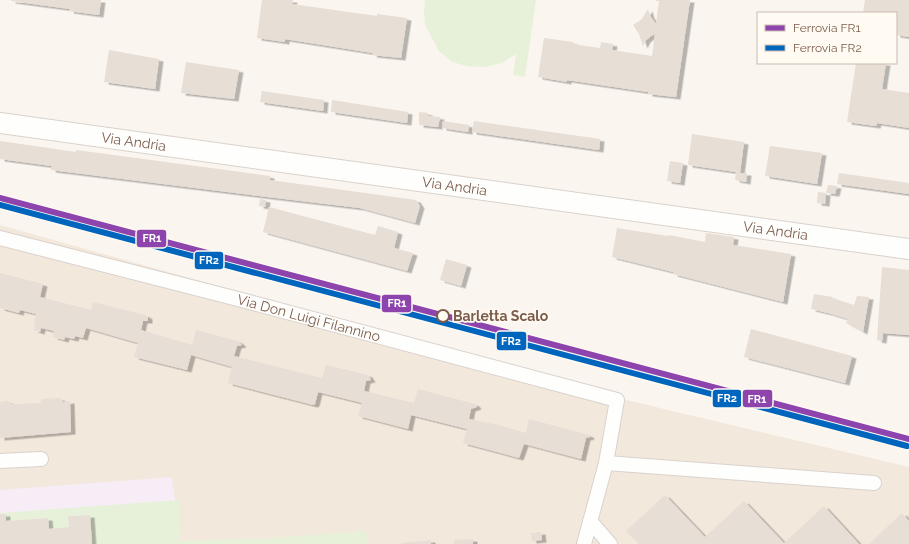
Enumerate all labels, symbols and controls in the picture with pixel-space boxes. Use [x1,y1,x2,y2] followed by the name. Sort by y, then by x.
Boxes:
[757,12,897,64] legend
[793,21,861,35] text: Ferrovia FR1
[793,41,862,55] text: Ferrovia FR2
[100,129,167,154] street label: Via Andria
[421,174,488,198] street label: Via Andria
[742,218,809,243] street label: Via Andria
[136,229,167,248] line badge: FR1
[142,232,162,245] text: FR1
[194,251,224,270] line badge: FR2
[199,254,219,267] text: FR2
[236,291,382,345] street label: Via Don Luigi Filannino
[381,294,412,313] line badge: FR1
[387,297,407,310] text: FR1
[453,308,549,324] place label: Barletta Scalo
[436,309,450,323] marker: Barletta Scalo
[496,331,527,351] line badge: FR2
[501,335,521,348] text: FR2
[712,389,742,408] line badge: FR2
[742,389,773,408] line badge: FR1
[717,392,737,405] text: FR2
[747,393,767,406] text: FR1

